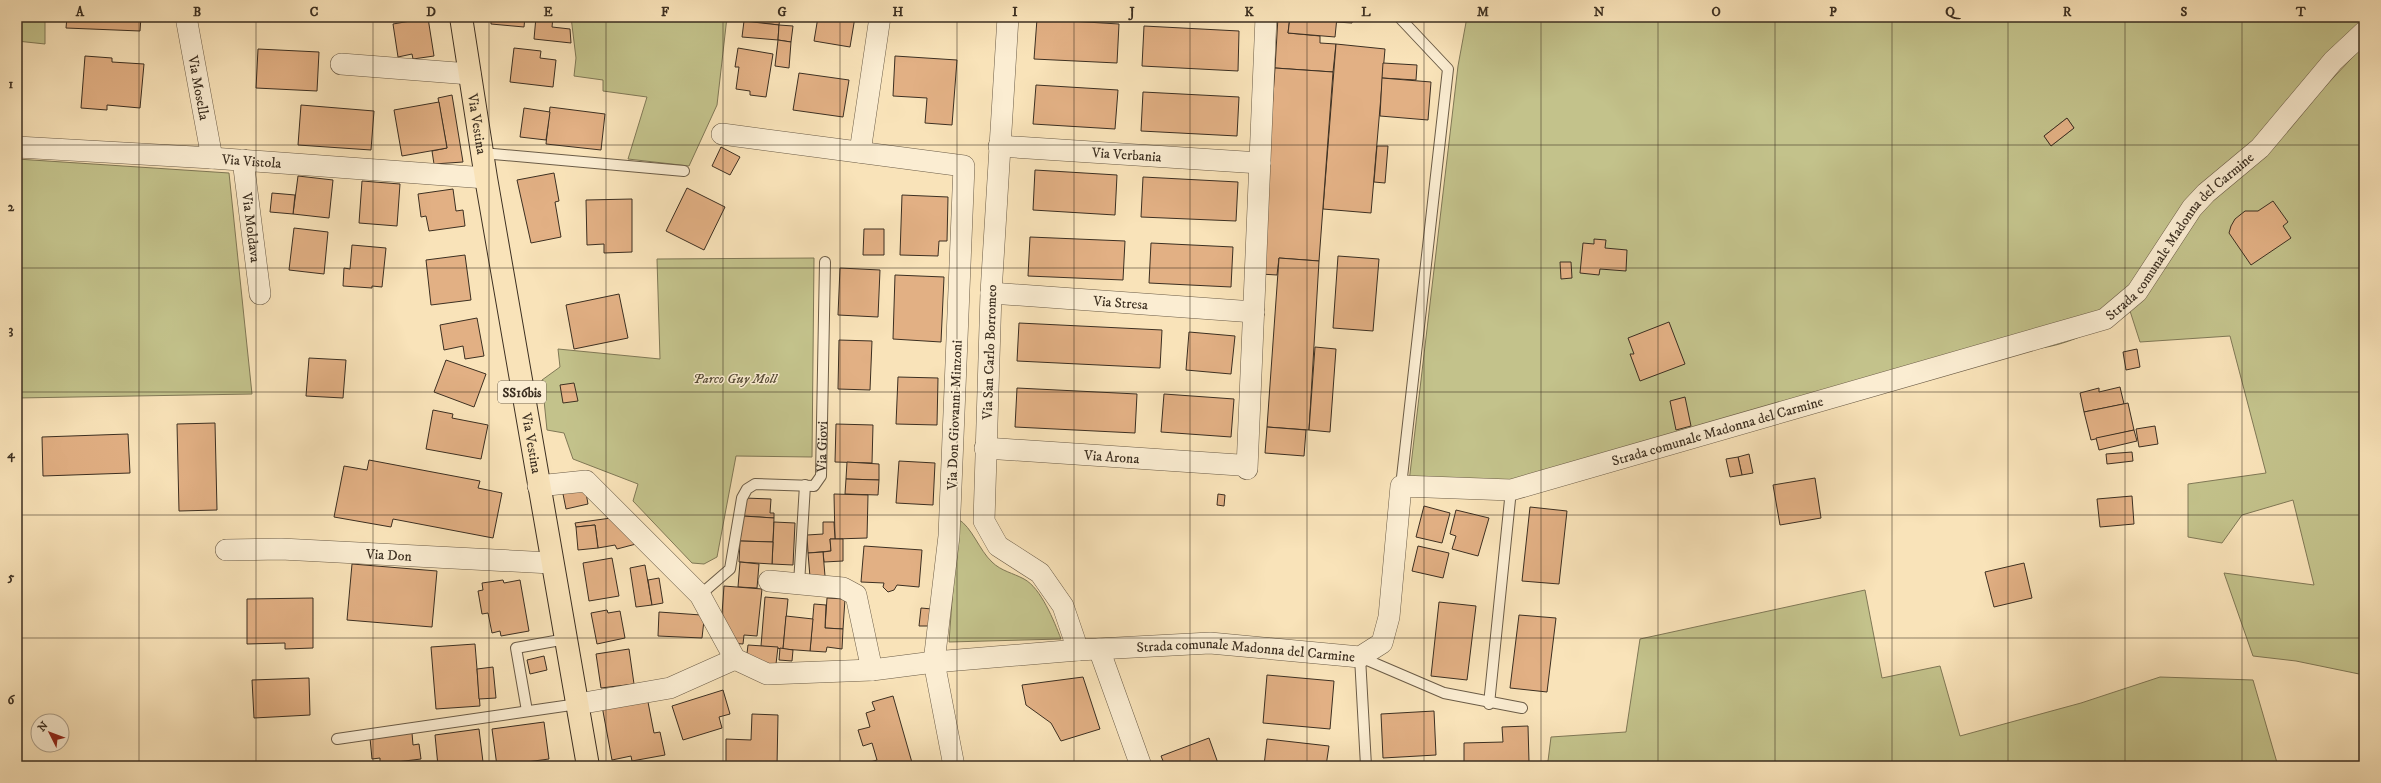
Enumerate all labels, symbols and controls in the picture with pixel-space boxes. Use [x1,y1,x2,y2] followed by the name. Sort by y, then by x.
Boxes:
[75,4,85,20] text: A
[193,4,201,20] text: B
[310,4,319,20] text: C
[426,4,436,20] text: D
[543,4,553,20] text: E
[661,4,670,20] text: F
[777,4,787,20] text: G
[893,4,904,20] text: H
[1012,4,1018,20] text: I
[1127,4,1135,21] text: J
[1244,4,1254,20] text: K
[1361,4,1371,20] text: L
[1477,4,1489,20] text: M
[1594,4,1605,20] text: N
[1711,4,1721,20] text: O
[1829,4,1837,20] text: P
[1945,4,1961,20] text: Q
[2063,4,2072,20] text: R
[2181,4,2188,20] text: S
[2295,4,2307,20] text: T
[183,53,213,122] street label: Via Mosella
[9,76,14,92] text: 1
[463,91,490,156] street label: Via Vestina
[1090,144,1162,167] street label: Via Verbania
[2102,149,2258,325] street label: Strada comunale Madonna del Carmine
[220,151,282,173] street label: Via Vistola
[237,191,264,263] street label: Via Moldava
[8,199,15,215] text: 2
[979,284,1001,421] street label: Via San Carlo Borromeo
[1092,292,1149,314] street label: Via Stresa
[9,322,14,338] text: 3
[943,339,967,491] street label: Via Don Giovanni Minzoni
[693,370,778,388] park label: Parco Guy Moll
[498,381,546,403] road number: SS16bis
[1610,393,1826,471] street label: Strada comunale Madonna del Carmine
[517,411,545,475] street label: Via Vestina
[813,420,832,474] street label: Via Giovi
[6,446,15,463] text: 4
[1082,447,1140,468] street label: Via Arona
[364,545,413,566] street label: Via Don
[7,569,15,585] text: 5
[1136,635,1356,667] street label: Strada comunale Madonna del Carmine
[8,692,16,708] text: 6
[30,713,70,753] north arrow
[35,719,52,735] text: N

